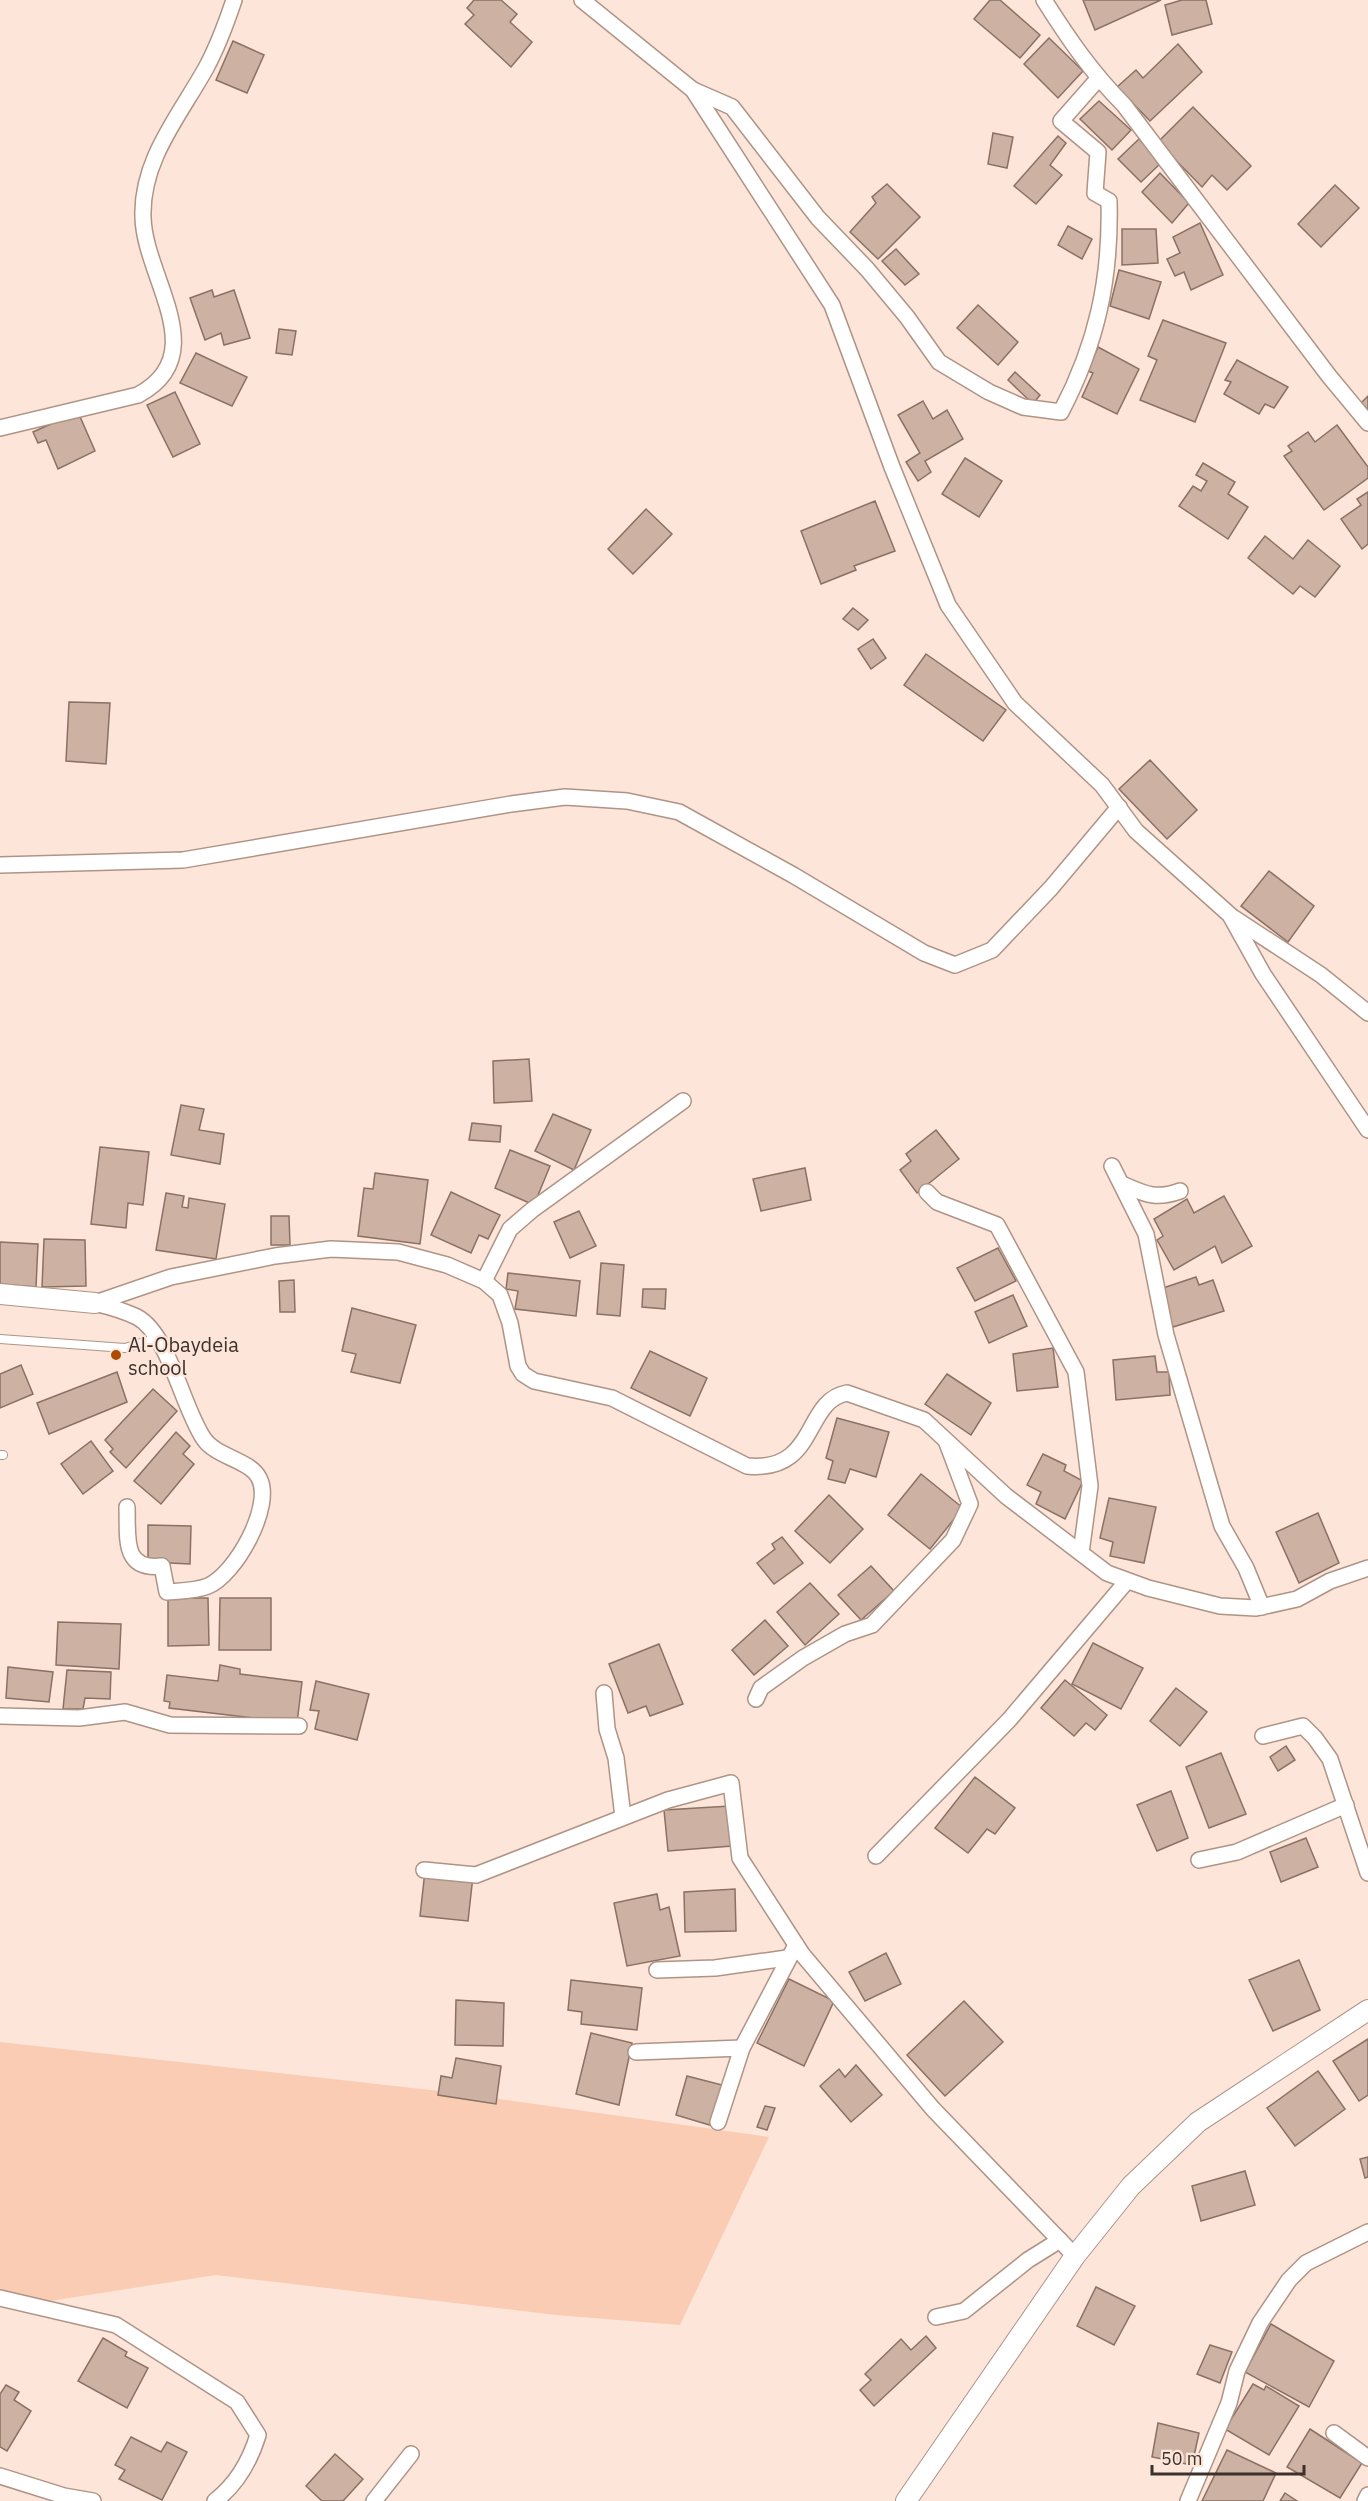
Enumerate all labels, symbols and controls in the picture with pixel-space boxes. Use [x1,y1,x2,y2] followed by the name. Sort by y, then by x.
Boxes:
[128,1331,239,1381] place label: Al-Obaydeia school
[109,1348,123,1362] marker: Al-Obaydeia school
[1152,2438,1304,2476] scale bar
[1161,2447,1203,2470] text: 50 m

